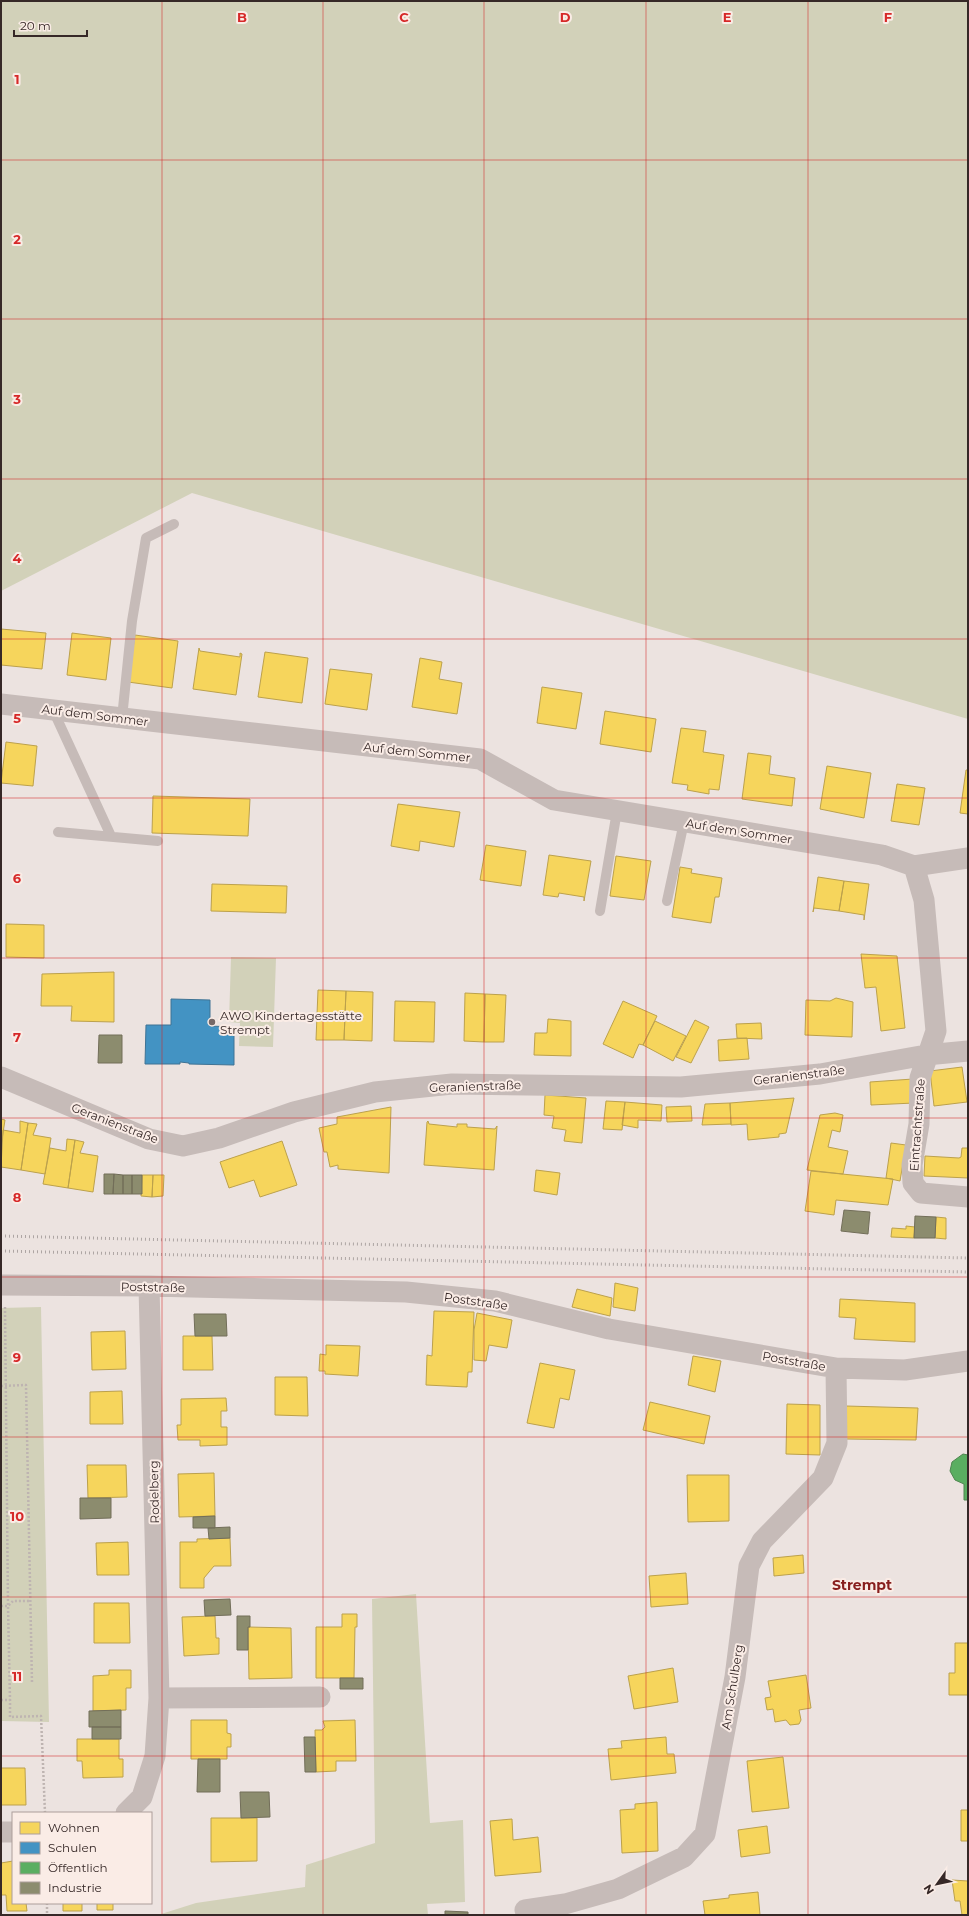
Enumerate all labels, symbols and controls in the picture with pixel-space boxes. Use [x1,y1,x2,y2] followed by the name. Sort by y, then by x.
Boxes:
[237,9,247,25] text: B
[399,9,409,25] text: C
[560,9,571,25] text: D
[723,9,732,25] text: E
[884,9,892,25] text: F
[14,12,87,38] scale bar
[20,18,51,33] text: 20 m
[14,71,20,87] text: 1
[13,231,21,247] text: 2
[12,391,21,407] text: 3
[13,550,22,566] text: 4
[41,701,149,729] street label: Auf dem Sommer
[13,710,21,726] text: 5
[363,739,471,765] street label: Auf dem Sommer
[685,815,793,847] street label: Auf dem Sommer
[13,870,22,886] text: 6
[220,1008,362,1037] place label: AWO Kindertagesstätte Strempt
[207,1017,217,1027] marker: AWO Kindertagesstätte Strempt
[13,1029,21,1045] text: 7
[752,1062,846,1088] street label: Geranienstraße
[429,1077,521,1095] street label: Geranienstraße
[906,1078,928,1172] street label: Eintrachtstraße
[69,1100,161,1146] street label: Geranienstraße
[13,1189,22,1205] text: 8
[121,1279,185,1295] street label: Poststraße
[443,1289,509,1313] street label: Poststraße
[761,1348,827,1374] street label: Poststraße
[13,1349,21,1365] text: 9
[146,1460,162,1524] street label: Rodelberg
[10,1508,24,1524] text: 10
[832,1576,892,1594] district label: Strempt
[718,1643,746,1731] street label: Am Schulberg
[12,1668,22,1684] text: 11
[12,1812,152,1904] legend
[48,1820,100,1835] text: Wohnen
[48,1840,97,1855] text: Schulen
[48,1860,108,1875] text: Öffentlich
[917,1864,957,1904] north arrow
[48,1880,102,1895] text: Industrie
[920,1882,937,1897] text: N

